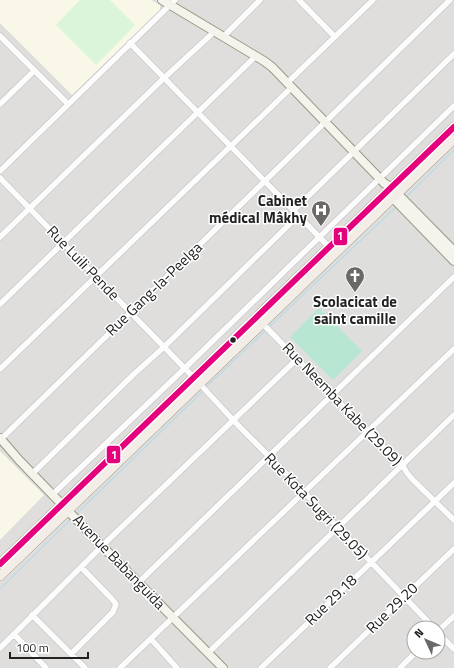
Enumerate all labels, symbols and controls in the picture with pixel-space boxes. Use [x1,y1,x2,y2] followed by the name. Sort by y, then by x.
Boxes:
[209,189,308,229] place label: Cabinet médical Mâkhy
[310,199,332,227] hospital icon: Cabinet médical Mâkhy
[42,220,125,305] street label: Rue Luili Pende
[333,227,348,246] line badge: 1
[337,228,343,244] text: 1
[100,236,208,341] street label: Rue Gang-la-Peelga
[344,265,366,293] church icon: Scolacicat de saint camille
[313,290,397,330] place label: Scolacicat de saint camille
[228,335,238,345] unlabelled marker
[277,337,408,471] street label: Rue Neemba Kabe (29.09)
[106,445,121,464] line badge: 1
[111,447,117,463] text: 1
[259,447,373,564] street label: Rue Kota Sugri (29.05)
[68,509,171,615] street label: Avenue Babanguida
[299,569,362,630] street label: Rue 29.18
[360,577,423,638] street label: Rue 29.20
[406,620,446,660] north arrow
[410,625,427,641] text: N
[10,634,88,660] scale bar
[16,638,49,657] text: 100 m

